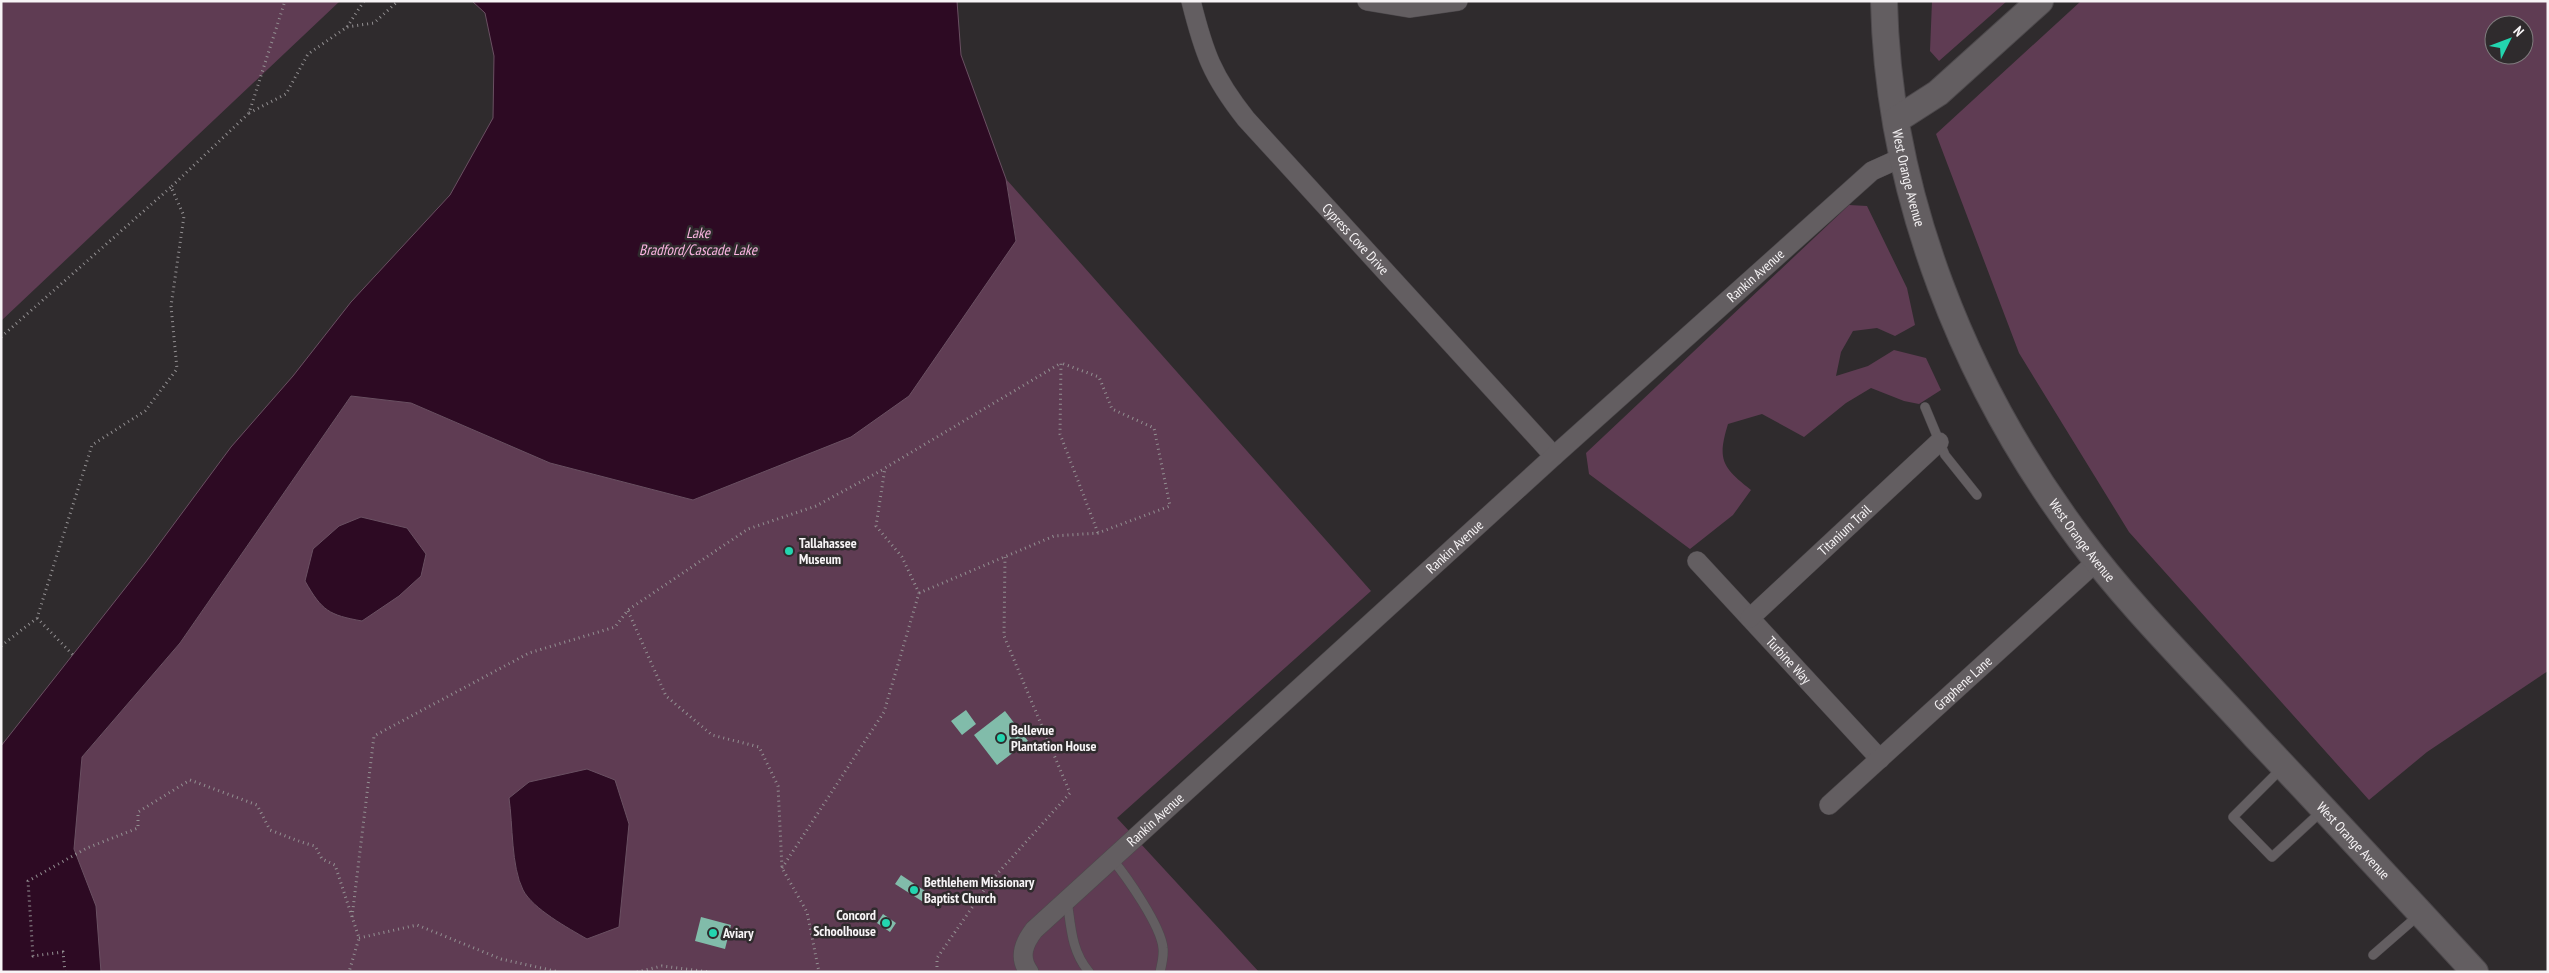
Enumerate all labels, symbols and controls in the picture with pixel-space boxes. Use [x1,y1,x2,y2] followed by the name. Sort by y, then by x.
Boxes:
[2484,15,2534,65] north arrow
[2509,22,2528,40] text: N
[1888,128,1929,229] street label: West Orange Avenue
[1318,199,1393,279] street label: Cypress Cove Drive
[639,223,758,259] water label: Lake Bradford/Cascade Lake
[1723,245,1788,306] street label: Rankin Avenue
[2045,495,2119,586] street label: West Orange Avenue
[1814,500,1875,559] street label: Titanium Trail
[1422,516,1487,577] street label: Rankin Avenue
[799,534,857,568] place label: Tallahassee Museum
[783,545,795,557] marker: Tallahassee Museum
[1762,633,1816,688] street label: Turbine Way
[1930,652,1996,714] street label: Graphene Lane
[1011,721,1096,755] place label: Bellevue Plantation House
[995,732,1007,744] marker: Bellevue Plantation House
[1123,789,1188,850] street label: Rankin Avenue
[2313,798,2394,883] street label: West Orange Avenue
[924,873,1035,907] place label: Bethlehem Missionary Baptist Church
[908,884,920,896] marker: Bethlehem Missionary Baptist Church
[813,906,876,940] place label: Concord Schoolhouse
[880,917,892,929] marker: Concord Schoolhouse
[722,924,754,942] place label: Aviary
[707,927,719,939] marker: Aviary

